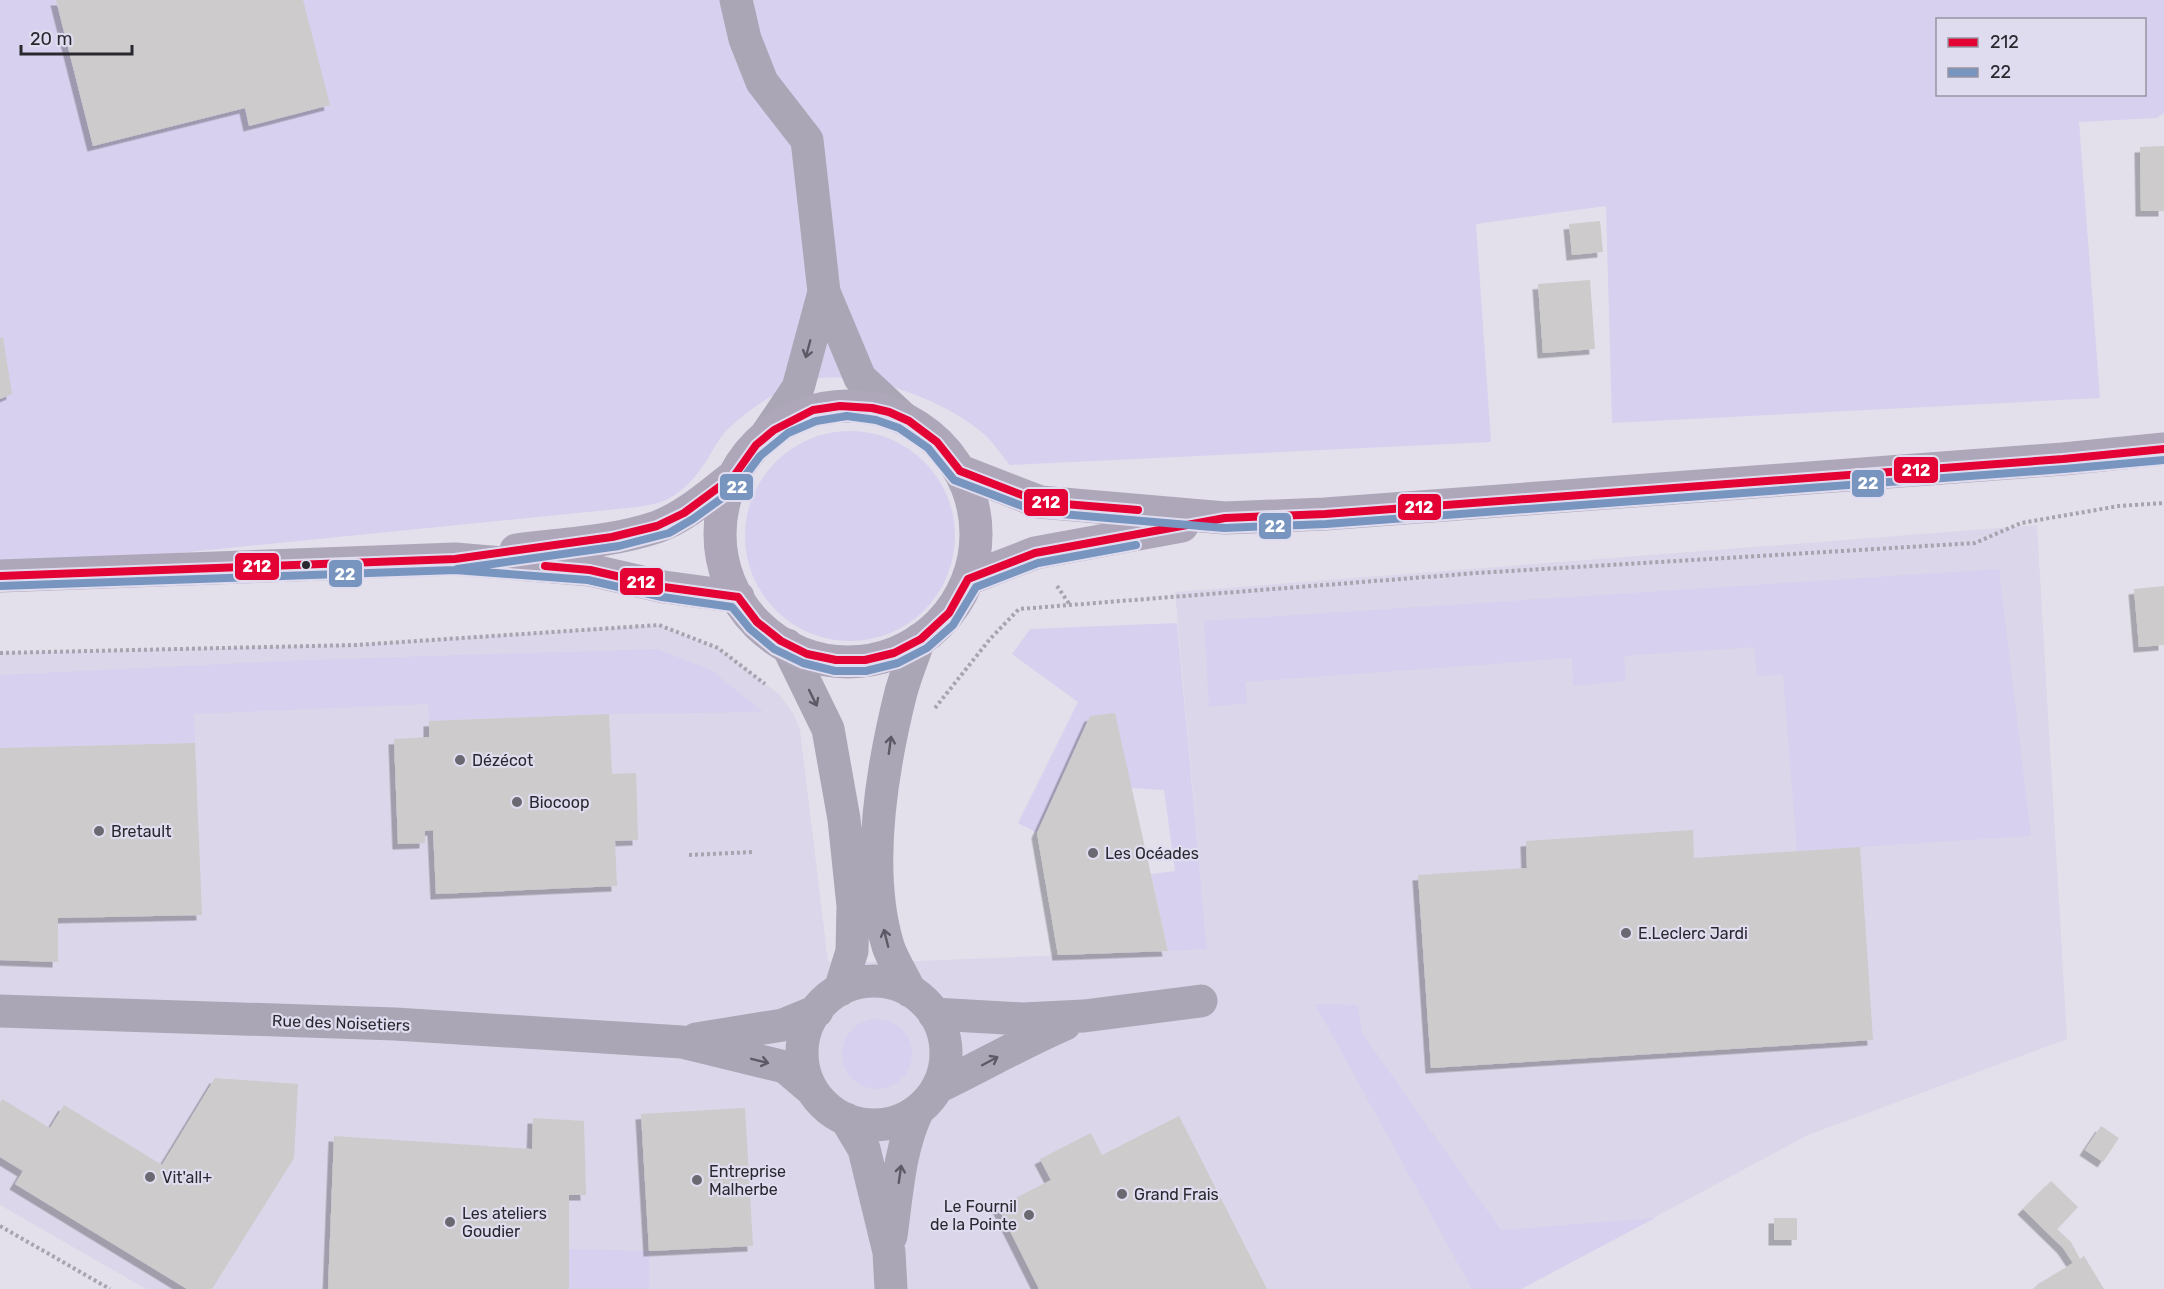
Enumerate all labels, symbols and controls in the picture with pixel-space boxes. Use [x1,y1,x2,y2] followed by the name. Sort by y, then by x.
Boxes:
[21,18,132,56] scale bar
[1936,18,2146,96] legend
[30,28,72,50] text: 20 m
[1990,31,2019,53] text: 212
[1990,61,2011,83] text: 22
[802,339,814,358] one-way arrow
[1893,456,1939,484] line badge: 212
[1902,461,1930,480] text: 212
[1851,469,1885,498] line badge: 22
[719,473,754,501] line badge: 22
[1858,474,1878,493] text: 22
[727,478,747,497] text: 22
[1023,488,1069,517] line badge: 212
[1032,493,1060,512] text: 212
[1397,493,1442,521] line badge: 212
[1405,498,1433,517] text: 212
[1258,512,1292,540] line badge: 22
[1265,517,1285,536] text: 22
[234,552,280,581] line badge: 212
[243,557,271,576] text: 212
[300,559,312,571] unlabelled marker
[328,559,363,588] line badge: 22
[335,565,355,584] text: 22
[619,567,664,596] line badge: 212
[627,573,655,592] text: 212
[807,688,819,706] one-way arrow
[884,735,895,755] one-way arrow
[472,751,533,770] place label: Dézécot
[453,753,467,767] marker: Dézécot
[529,793,589,812] place label: Biocoop
[510,795,524,809] marker: Biocoop
[111,822,171,841] place label: Bretault
[92,824,106,838] marker: Bretault
[1105,844,1199,863] place label: Les Océades
[1086,846,1100,860] marker: Les Océades
[1638,924,1748,943] place label: E.Leclerc Jardi
[1619,926,1633,940] marker: E.Leclerc Jardi
[880,929,892,948] one-way arrow
[272,1011,410,1035] street label: Rue des Noisetiers
[750,1055,769,1067] one-way arrow
[981,1055,998,1067] one-way arrow
[709,1162,786,1199] place label: Entreprise Malherbe
[895,1164,906,1184] one-way arrow
[162,1168,212,1187] place label: Vit'all+
[143,1170,157,1184] marker: Vit'all+
[690,1173,704,1187] marker: Entreprise Malherbe
[1134,1185,1219,1204] place label: Grand Frais
[1115,1187,1129,1201] marker: Grand Frais
[930,1197,1017,1234] place label: Le Fournil de la Pointe
[462,1204,547,1241] place label: Les ateliers Goudier
[1022,1208,1036,1222] marker: Le Fournil de la Pointe
[443,1215,457,1229] marker: Les ateliers Goudier

